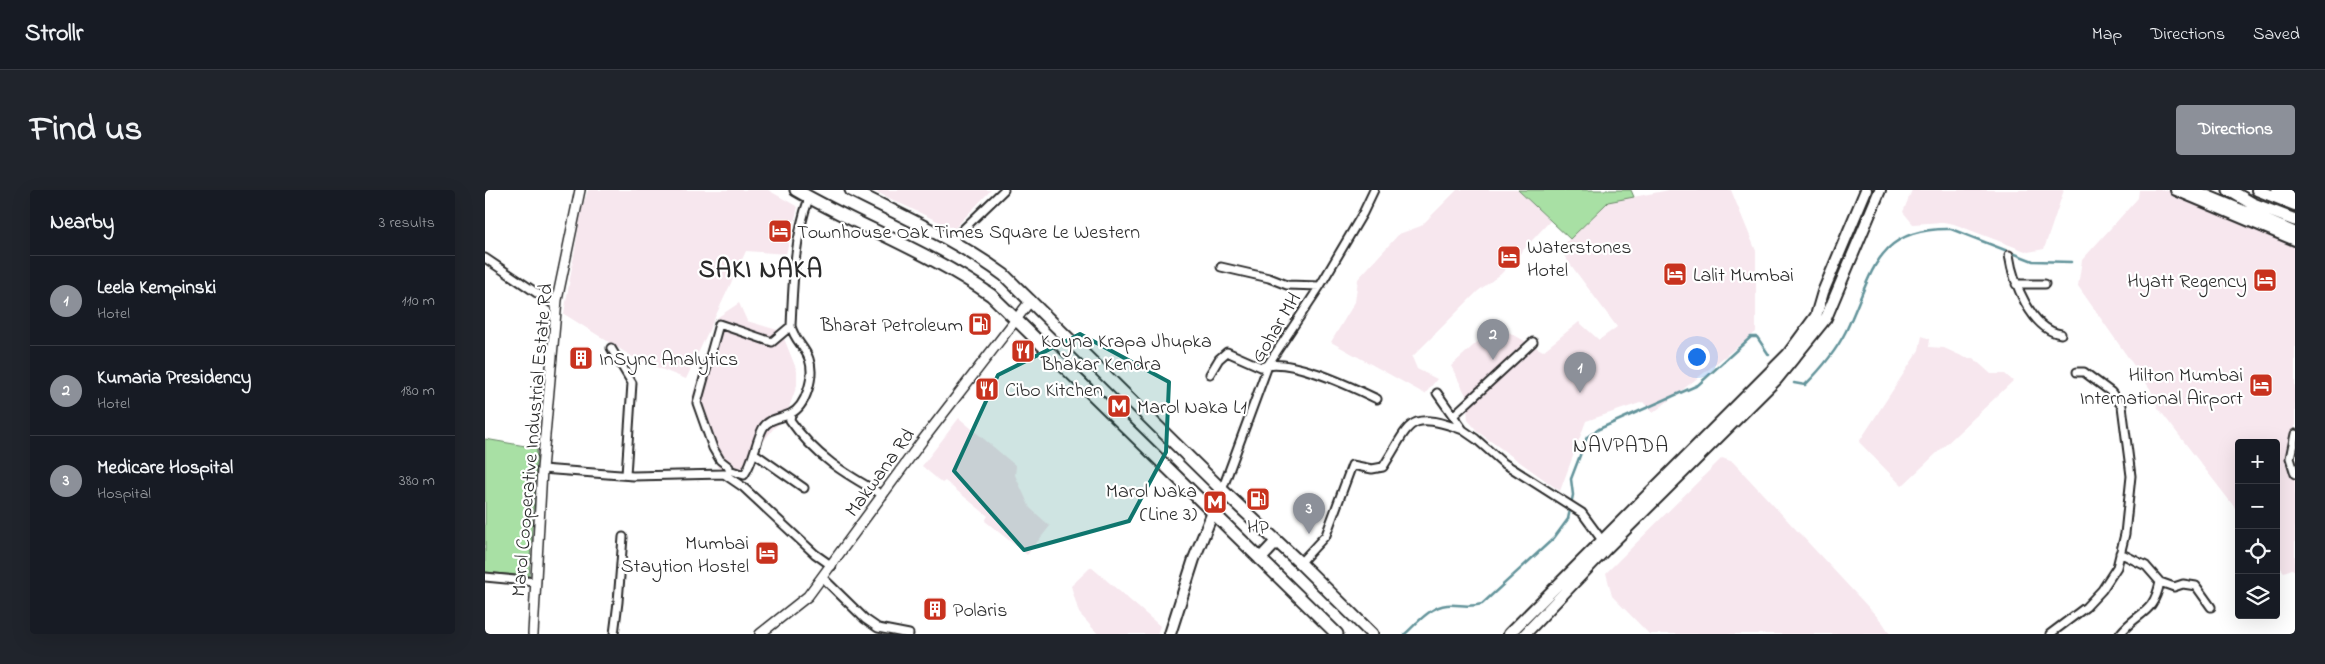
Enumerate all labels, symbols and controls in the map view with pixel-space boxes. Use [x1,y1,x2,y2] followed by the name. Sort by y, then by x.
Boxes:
[25,17,83,52] text: Strollr
[2092,22,2122,48] text: Map
[2150,22,2225,48] text: Directions
[2253,22,2300,48] text: Saved
[30,105,142,156] text: Find us
[2176,105,2295,155] button: Directions
[50,208,114,238] text: Nearby
[379,211,435,235] text: 3 results
[767,218,793,244] hotel icon: Townhouse Oak Times Square Le Western
[797,219,1140,248] place label: Townhouse Oak Times Square Le Western
[1527,234,1631,286] place label: Waterstones Hotel
[1496,244,1522,270] hotel icon: Waterstones Hotel
[699,253,823,289] district label: SAKI NAKA
[1662,261,1688,287] hotel icon: Lalit Mumbai
[1693,262,1794,291] place label: Lalit Mumbai
[2252,267,2278,293] hotel icon: Hyatt Regency
[2127,268,2247,298] place label: Hyatt Regency
[97,275,216,302] text: Leela Kempinski
[505,282,562,598] street label: Marol Cooperative Industrial Estate Rd
[1245,288,1310,369] street label: Gohar MH
[63,289,69,313] text: 1
[401,289,435,313] text: 110 m
[97,302,130,326] text: Hotel
[967,311,993,337] fuel station icon: Bharat Petroleum
[819,312,963,341] place label: Bharat Petroleum
[1477,319,1509,360] pin: 2
[1040,328,1212,380] place label: Koyna Krapa Jhupka Bhakar Kendra
[1010,338,1036,364] restaurant icon: Koyna Krapa Jhupka Bhakar Kendra
[1684,344,1710,370] your location
[568,345,594,371] building icon: InSync Analytics
[599,346,738,375] place label: InSync Analytics
[1564,352,1596,393] pin: 1
[2080,362,2243,414] place label: Hilton Mumbai International Airport
[97,365,251,392] text: Kumaria Presidency
[2248,372,2274,398] hotel icon: Hilton Mumbai International Airport
[974,376,1000,402] restaurant icon: Cibo Kitchen
[1005,377,1103,406] place label: Cibo Kitchen
[62,379,70,403] text: 2
[401,379,435,403] text: 180 m
[97,392,130,416] text: Hotel
[1106,393,1132,419] metro station icon: Marol Naka L1
[1137,394,1247,423] place label: Marol Naka L1
[839,423,923,524] street label: Makwana Rd
[1573,432,1669,462] district label: NAVPADA
[2235,439,2280,619] map controls
[2235,439,2280,484] button: +
[97,455,233,482] text: Medicare Hospital
[63,469,69,493] text: 3
[399,469,435,493] text: 380 m
[1106,478,1197,530] place label: Marol Naka (Line 3)
[97,482,151,506] text: Hospital
[2235,484,2280,529] button: −
[1245,486,1271,512] fuel station icon: HP
[1202,489,1228,515] metro station icon: Marol Naka (Line 3)
[1293,493,1325,534] pin: 3
[1247,514,1270,543] place label: HP
[2235,529,2280,574] button: locate
[621,530,749,582] place label: Mumbai Staytion Hostel
[754,540,780,566] hotel icon: Mumbai Staytion Hostel
[2235,574,2280,619] button: layers
[922,596,948,622] building icon: Polaris
[953,597,1007,626] place label: Polaris

